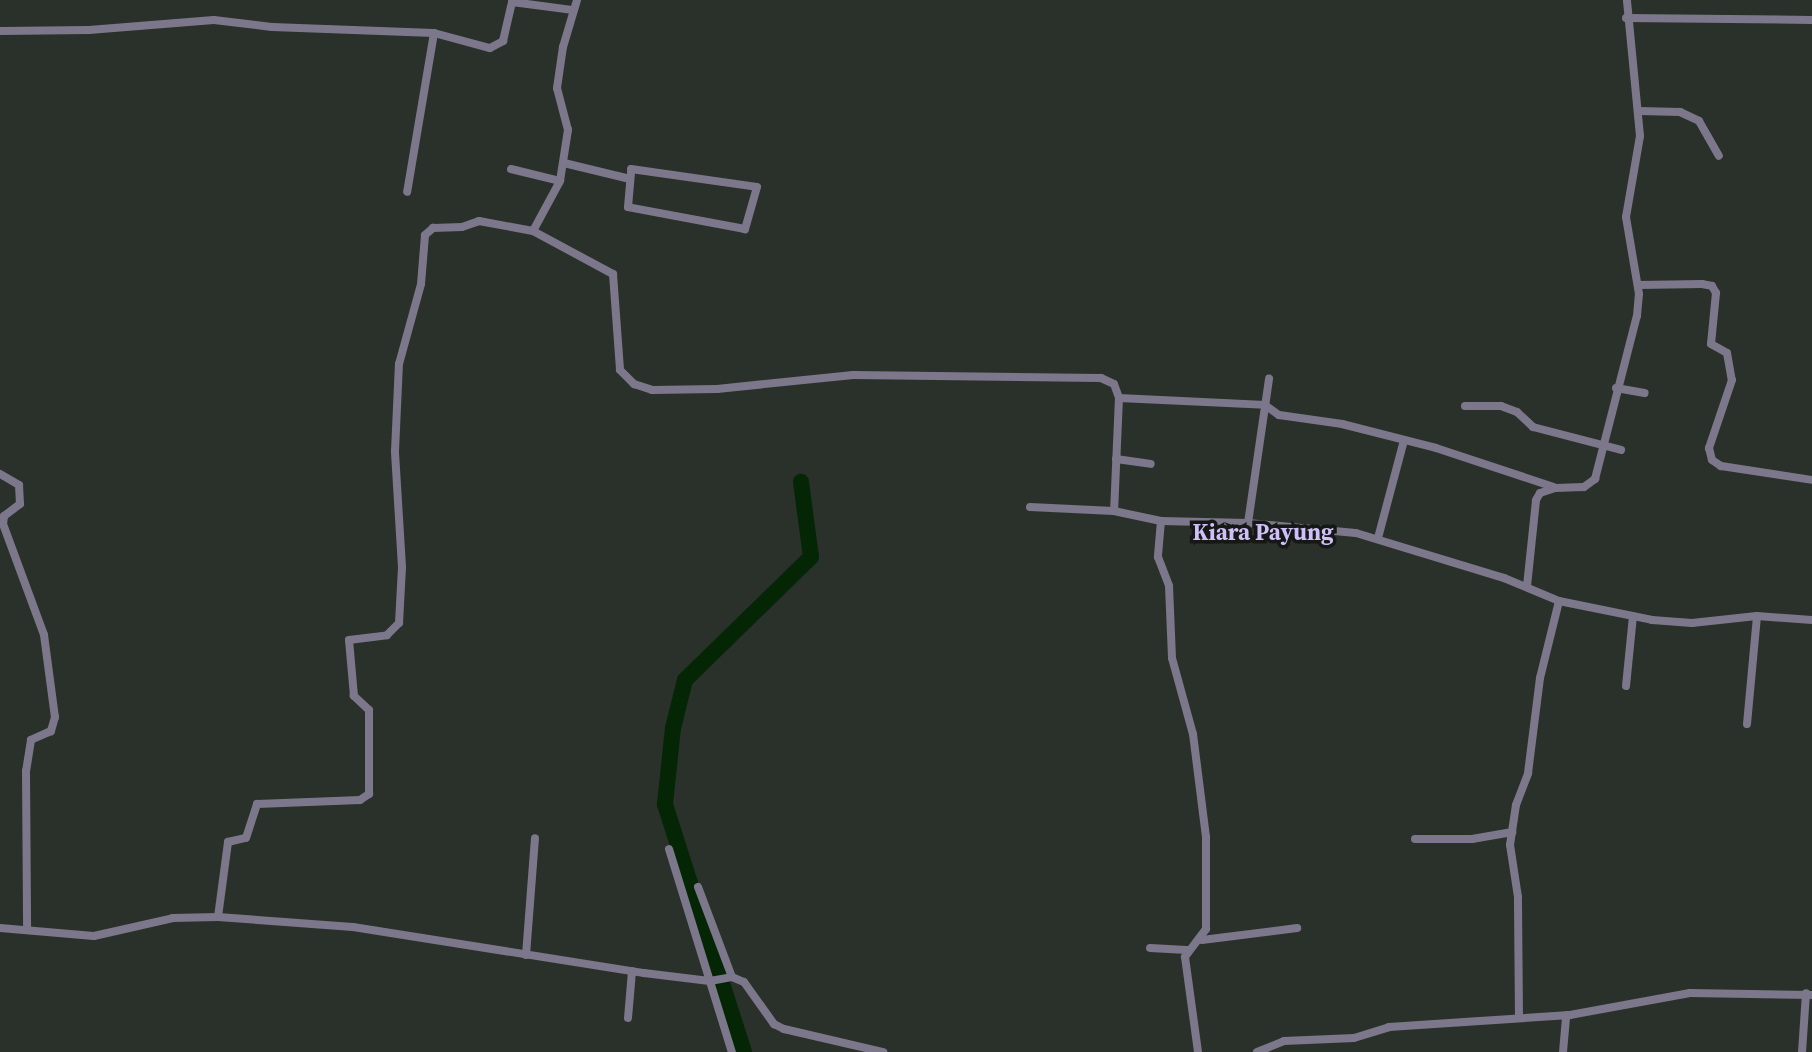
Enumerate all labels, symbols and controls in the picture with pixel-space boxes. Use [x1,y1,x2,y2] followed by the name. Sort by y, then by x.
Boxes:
[1192,518,1334,546] district label: Kiara Payung

